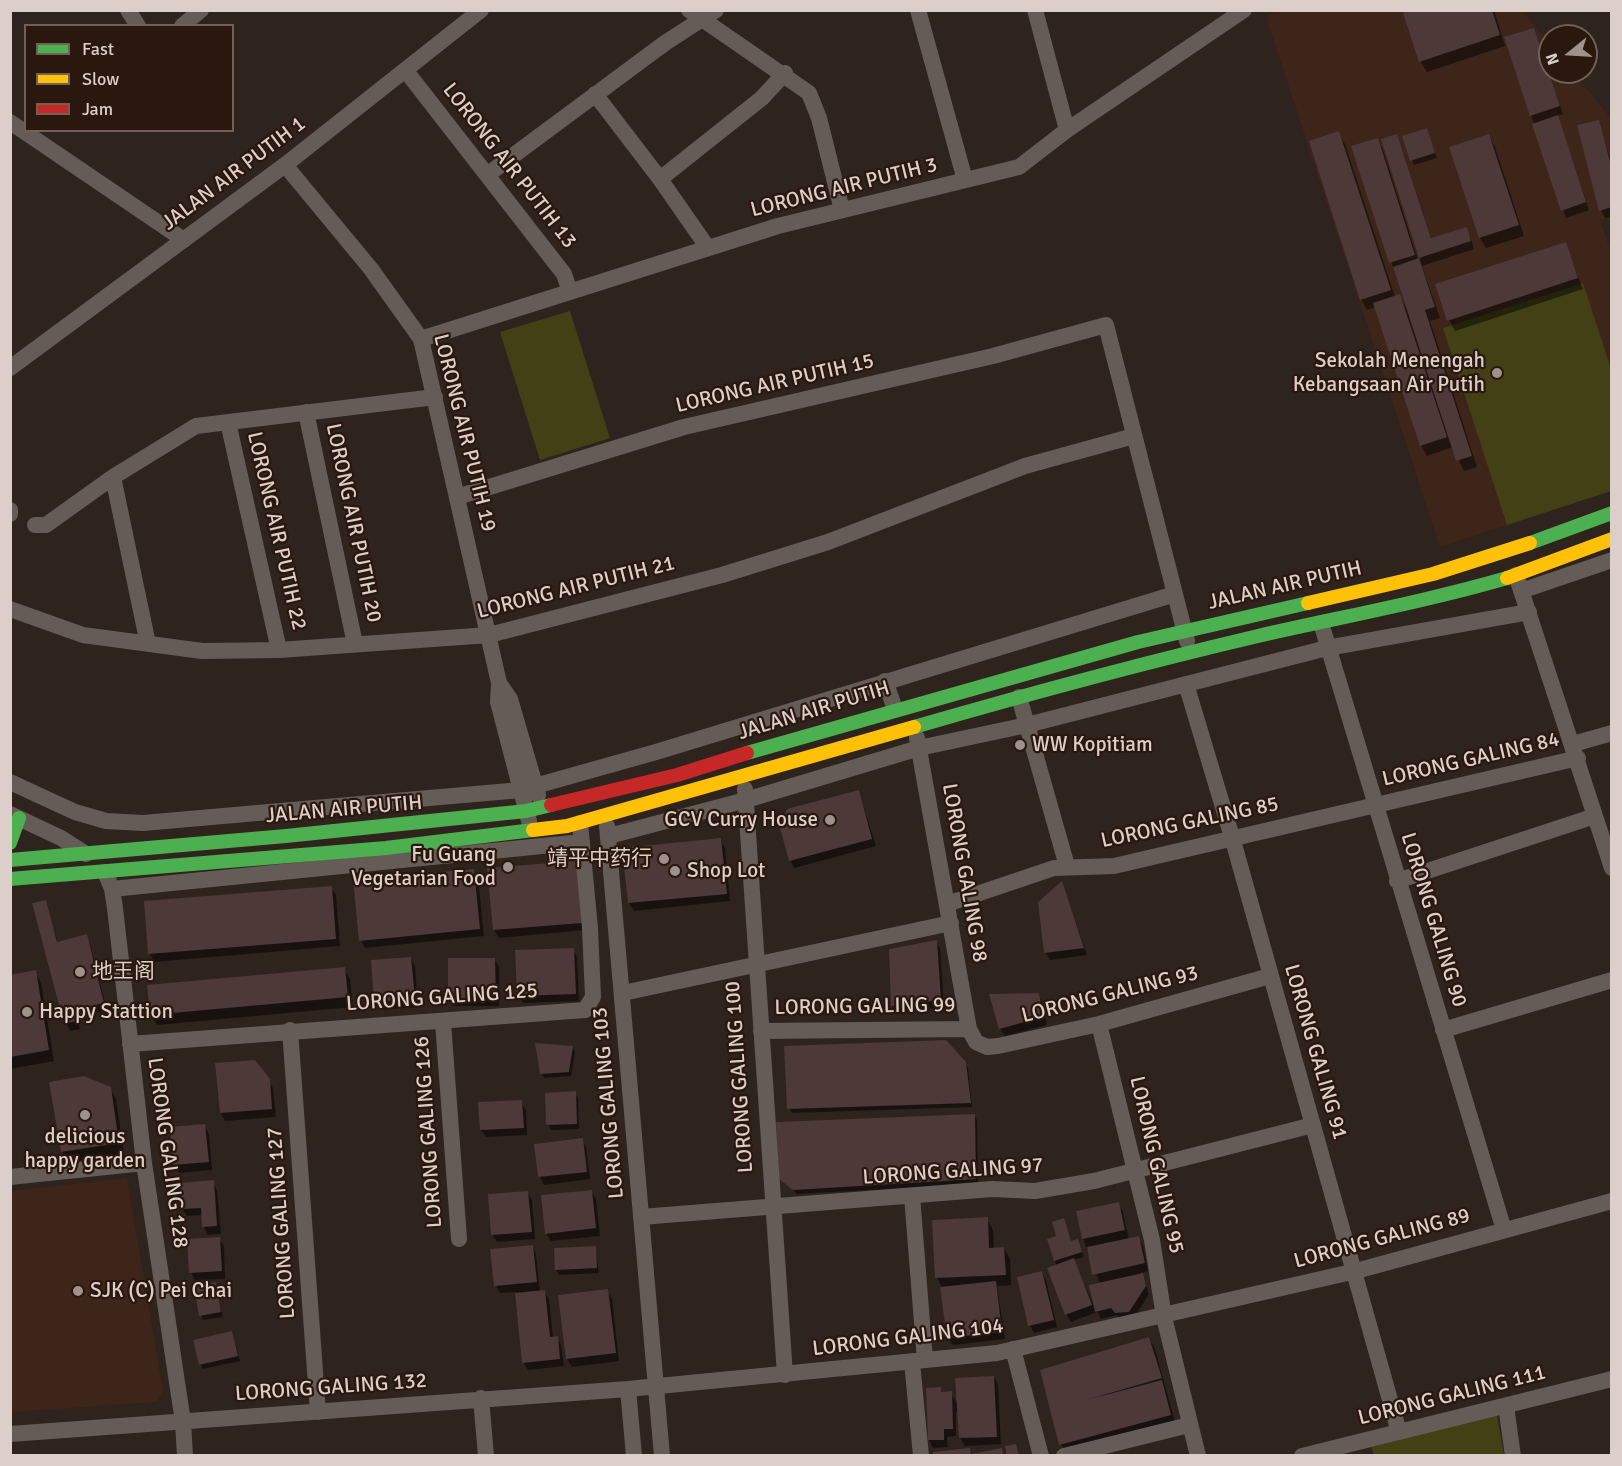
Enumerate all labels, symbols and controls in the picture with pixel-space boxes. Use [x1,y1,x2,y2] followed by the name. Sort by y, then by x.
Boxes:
[24,24,234,132] legend
[1538,24,1598,84] north arrow
[82,38,114,60] text: Fast
[1542,51,1564,67] text: N
[82,68,119,90] text: Slow
[437,78,581,254] street label: LORONG AIR PUTIH 13
[82,98,113,120] text: Jam
[157,112,311,236] street label: JALAN AIR PUTIH 1
[748,153,940,223] street label: LORONG AIR PUTIH 3
[427,332,501,534] street label: LORONG AIR PUTIH 19
[1293,348,1485,398] place label: Sekolah Menengah Kebangsaan Air Putih
[673,349,877,419] street label: LORONG AIR PUTIH 15
[1490,366,1504,380] marker: Sekolah Menengah Kebangsaan Air Putih
[320,421,386,625] street label: LORONG AIR PUTIH 20
[241,429,311,633] street label: LORONG AIR PUTIH 22
[475,551,677,625] street label: LORONG AIR PUTIH 21
[1206,556,1364,616] street label: JALAN AIR PUTIH
[735,676,893,746] street label: JALAN AIR PUTIH
[1380,727,1562,793] street label: LORONG GALING 84
[1032,732,1153,758] place label: WW Kopitiam
[1013,738,1027,752] marker: WW Kopitiam
[936,782,992,964] street label: LORONG GALING 98
[265,791,423,829] street label: JALAN AIR PUTIH
[1099,792,1281,854] street label: LORONG GALING 85
[664,807,818,833] place label: GCV Curry House
[823,813,837,827] marker: GCV Curry House
[1394,830,1472,1010] street label: LORONG GALING 90
[351,842,496,892] place label: Fu Guang Vegetarian Food
[547,846,652,872] place label: 靖平中药行
[657,852,671,866] marker: 靖平中药行
[687,858,765,884] place label: Shop Lot
[501,860,515,874] marker: Fu Guang Vegetarian Food
[668,864,682,878] marker: Shop Lot
[92,959,155,985] place label: 地王阁
[1019,961,1201,1029] street label: LORONG GALING 93
[1278,962,1352,1142] street label: LORONG GALING 91
[73,965,87,979] marker: 地王阁
[345,979,539,1017] street label: LORONG GALING 125
[721,980,759,1174] street label: LORONG GALING 100
[774,993,956,1021] street label: LORONG GALING 99
[39,999,173,1025] place label: Happy Stattion
[20,1005,34,1019] marker: Happy Stattion
[588,1006,630,1200] street label: LORONG GALING 103
[410,1035,448,1229] street label: LORONG GALING 126
[141,1056,193,1250] street label: LORONG GALING 128
[1123,1074,1189,1256] street label: LORONG GALING 95
[78,1108,92,1122] marker: delicious happy garden
[24,1124,146,1174] place label: delicious happy garden
[263,1126,301,1320] street label: LORONG GALING 127
[862,1153,1044,1191] street label: LORONG GALING 97
[1291,1203,1473,1275] street label: LORONG GALING 89
[90,1278,232,1304] place label: SJK (C) Pei Chai
[71,1284,85,1298] marker: SJK (C) Pei Chai
[811,1314,1005,1362] street label: LORONG GALING 104
[1356,1361,1548,1431] street label: LORONG GALING 111
[234,1369,428,1407] street label: LORONG GALING 132

